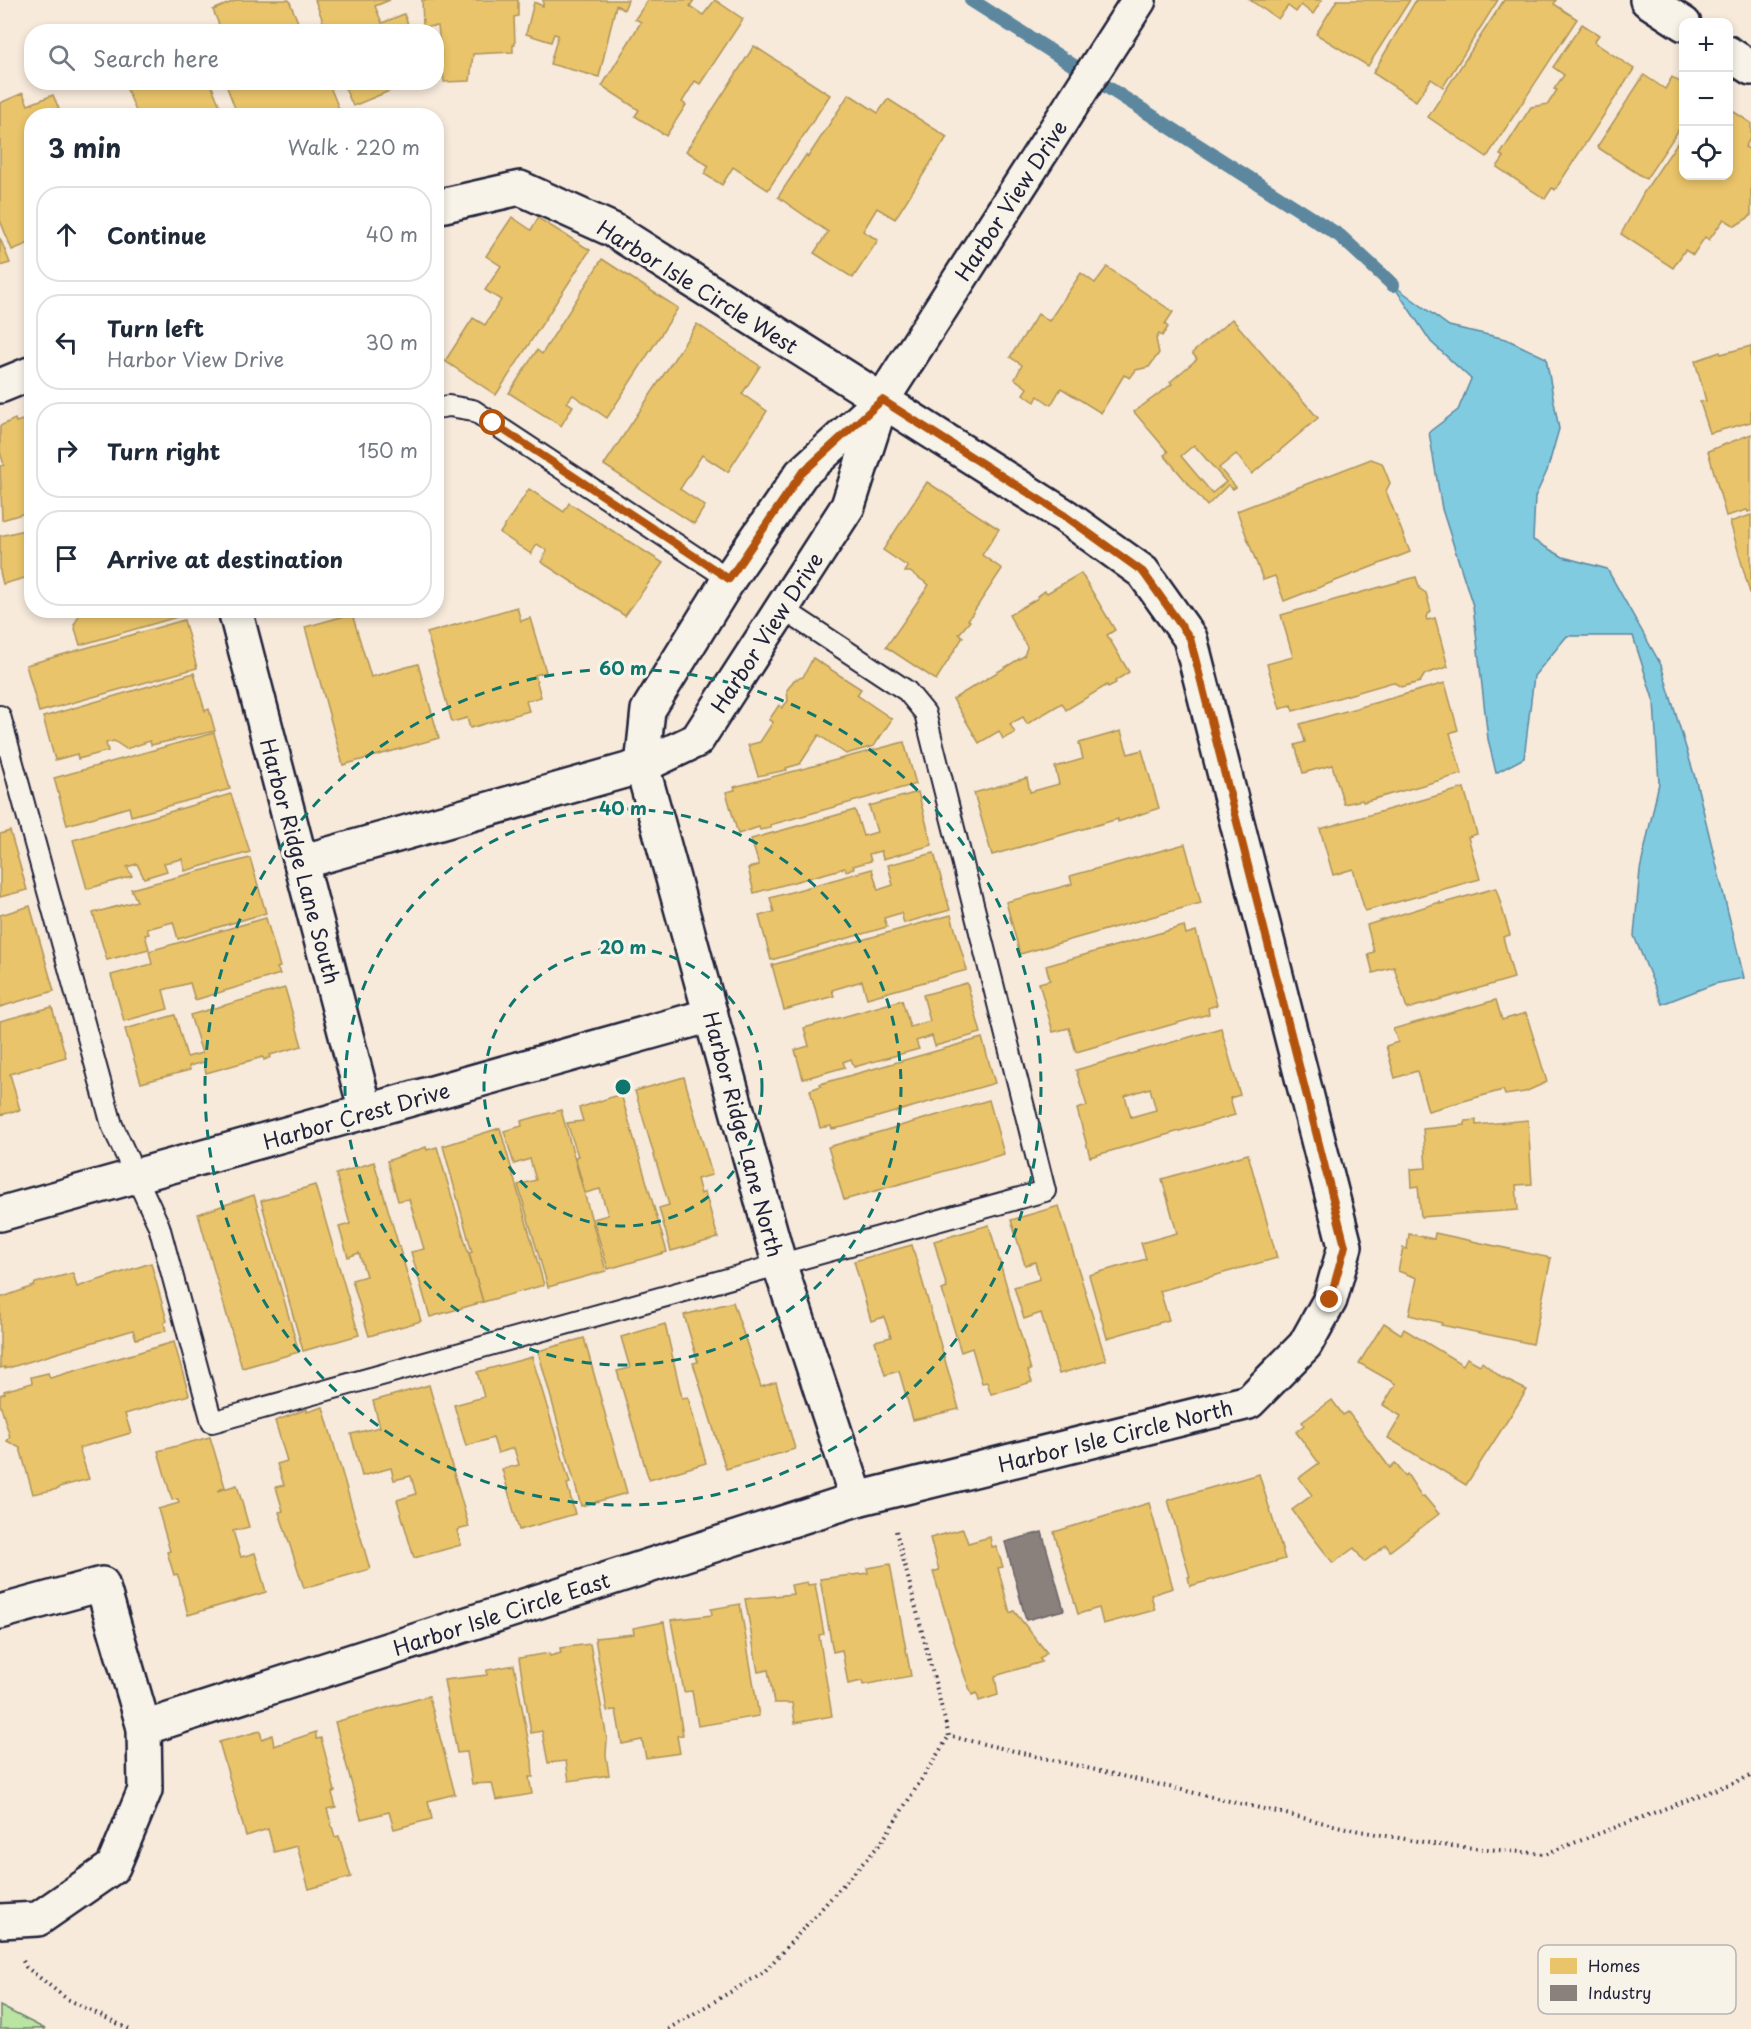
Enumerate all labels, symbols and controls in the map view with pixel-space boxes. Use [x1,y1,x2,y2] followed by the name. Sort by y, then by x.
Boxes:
[1679,18,1733,180] map controls
[1679,18,1733,72] button: +
[24,24,444,90] search box
[45,41,78,74] icon: search
[93,41,219,74] text: Search here
[1679,72,1733,126] button: −
[946,113,1074,287] street label: Harbor View Drive
[1679,126,1733,180] button: locate
[48,128,121,167] text: 3 min
[288,132,420,162] text: Walk · 220 m
[591,211,805,361] street label: Harbor Isle Circle West
[50,218,83,251] icon: ahead
[107,218,206,251] text: Continue
[366,219,418,249] text: 40 m
[107,311,204,344] text: Turn left
[50,326,83,359] icon: left
[365,327,418,357] text: 30 m
[107,344,284,374] text: Harbor View Drive
[479,409,505,435] route start
[50,434,83,467] icon: right
[107,434,220,467] text: Turn right
[358,435,418,465] text: 150 m
[50,542,83,575] icon: arrive
[107,542,343,575] text: Arrive at destination
[702,545,830,719] street label: Harbor View Drive
[599,654,647,681] text: 60 m
[253,735,349,987] street label: Harbor Ridge Lane South
[599,794,647,821] text: 40 m
[600,933,646,960] text: 20 m
[696,1008,792,1260] street label: Harbor Ridge Lane North
[259,1073,453,1157] street label: Harbor Crest Drive
[613,1077,633,1097] centre of rings
[1316,1286,1342,1312] route end
[994,1390,1236,1480] street label: Harbor Isle Circle North
[388,1563,614,1663] street label: Harbor Isle Circle East
[1538,1945,1736,2014] legend
[1588,1953,1640,1977] text: Homes
[1588,1980,1651,2004] text: Industry

